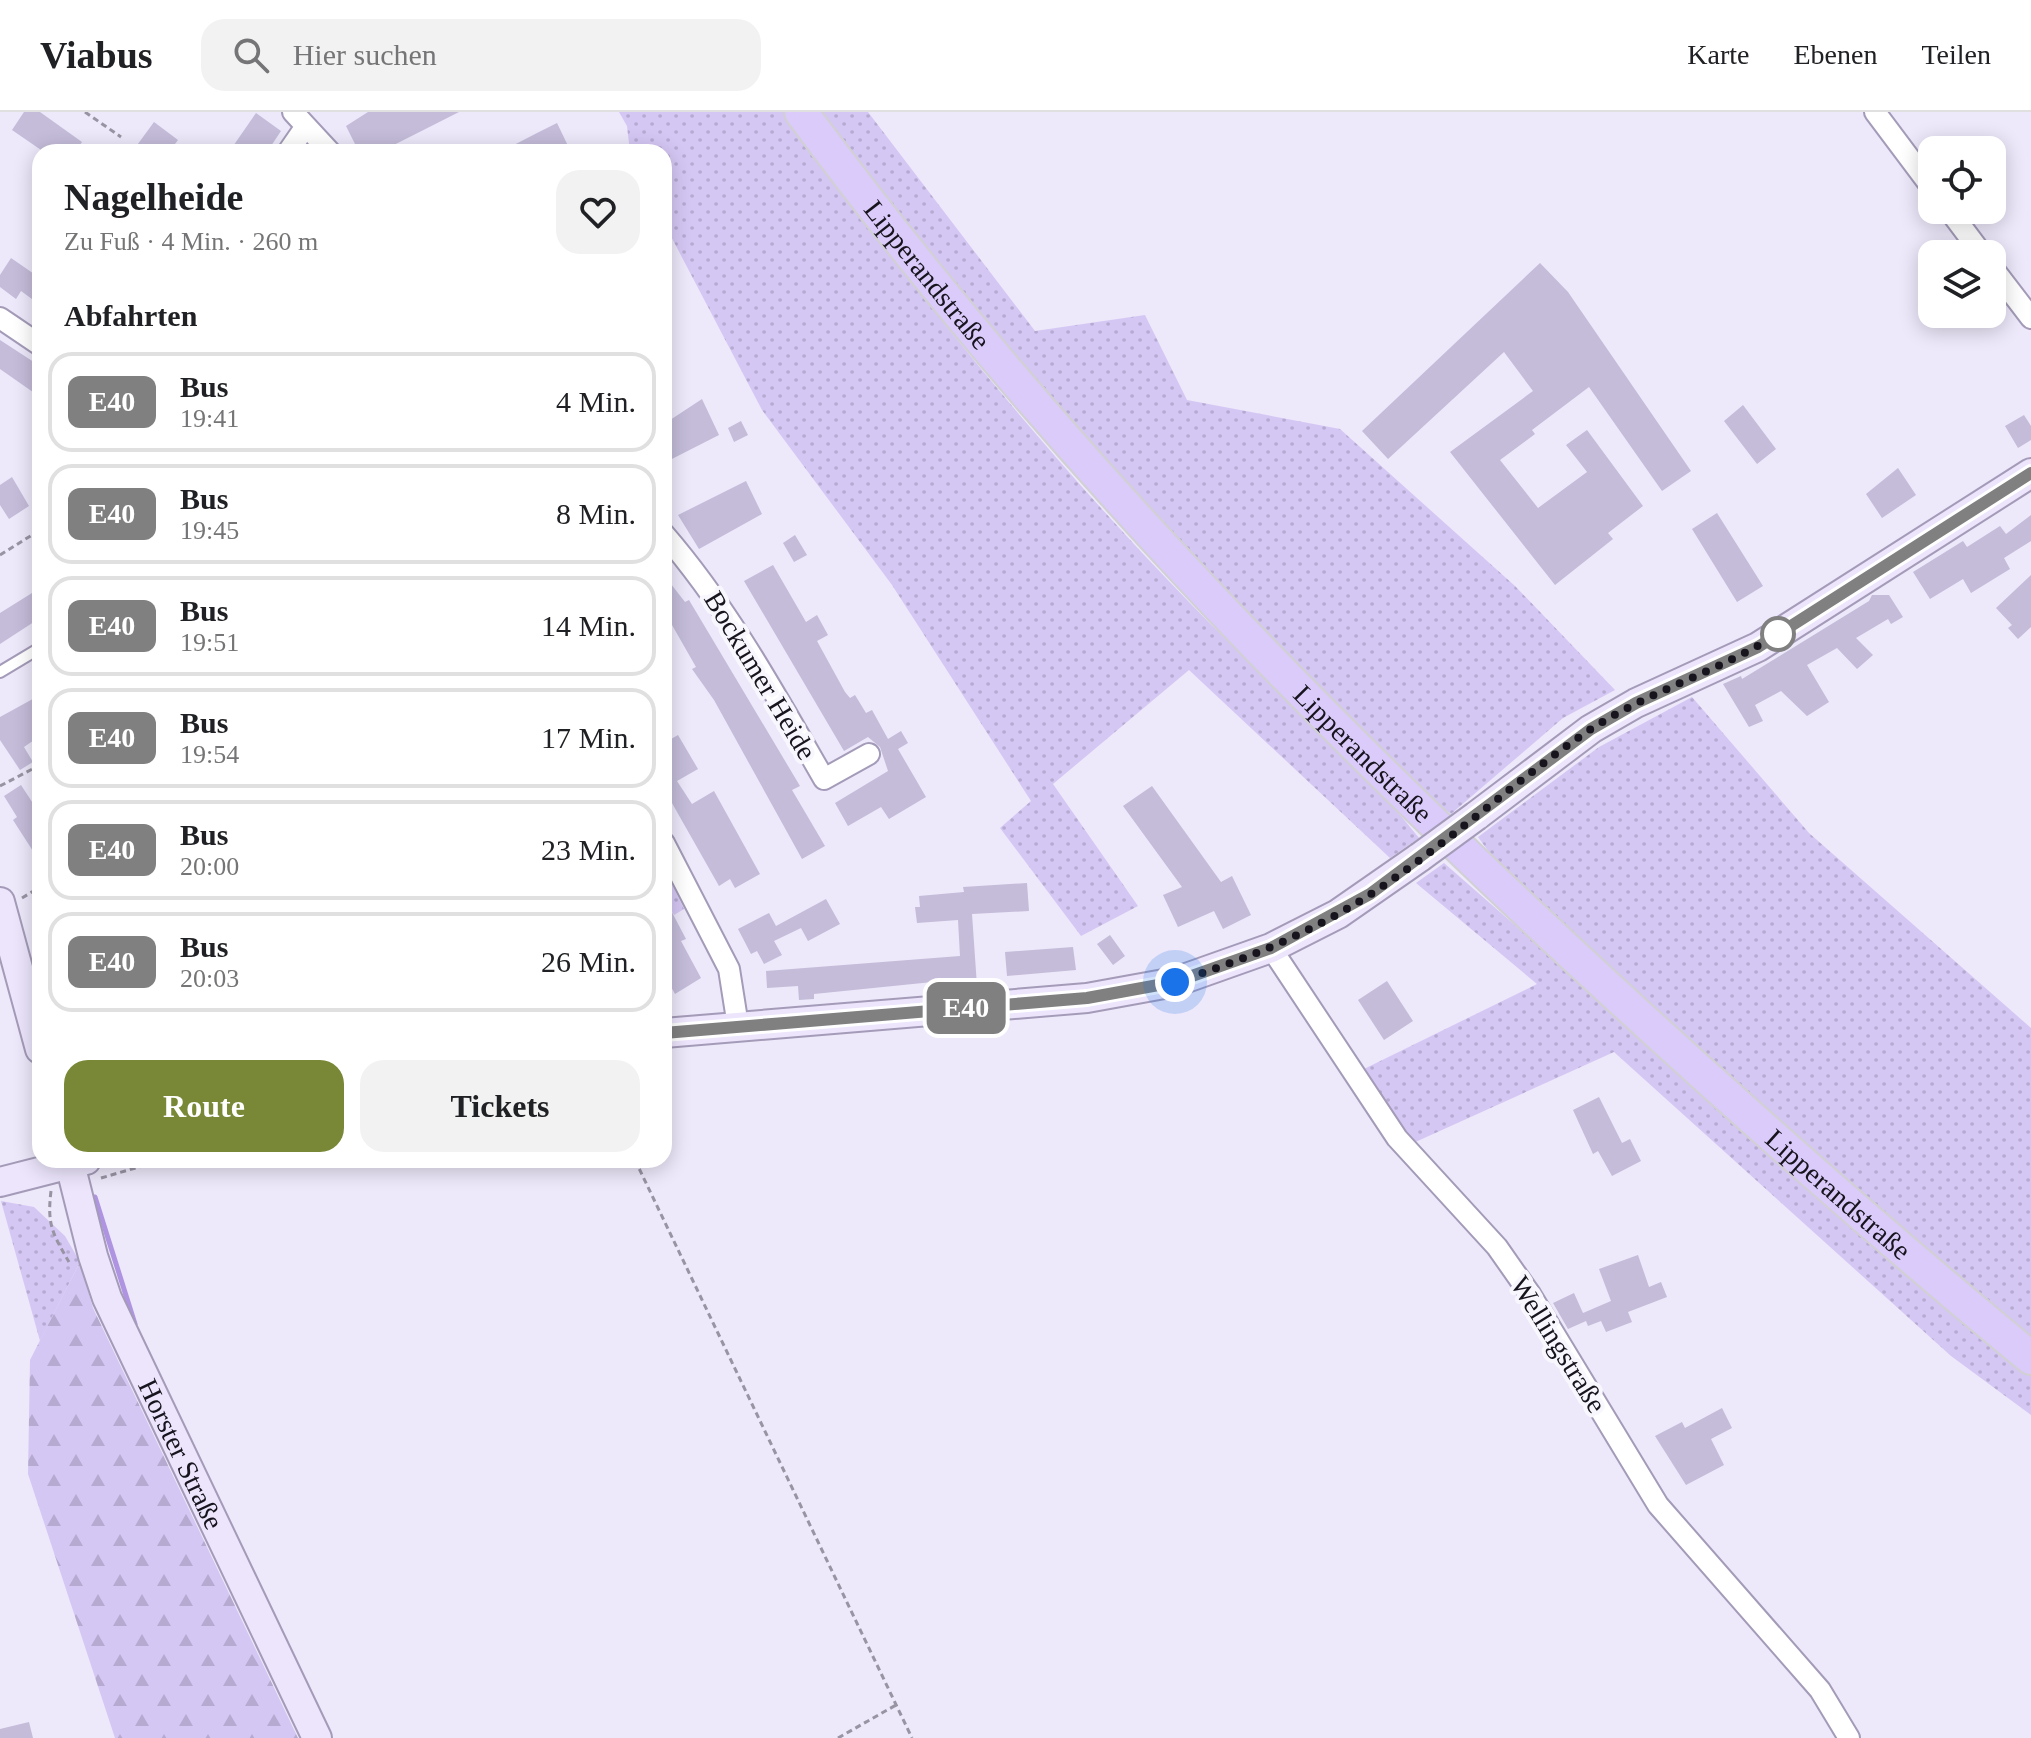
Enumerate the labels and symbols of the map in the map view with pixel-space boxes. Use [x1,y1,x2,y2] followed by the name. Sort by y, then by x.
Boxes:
[858,194,997,355] street label: Lipperandstraße
[698,586,823,765] street label: Bockumer Heide
[1761,617,1795,651] unlabelled marker
[1288,679,1438,829] street label: Lipperandstraße
[1155,962,1195,1002] your location
[920,982,1012,1034] line badge: E40
[1759,1123,1917,1266] street label: Lipperandstraße
[1504,1270,1613,1418] street label: Wellingstraße
[132,1374,230,1534] street label: Horster Straße

